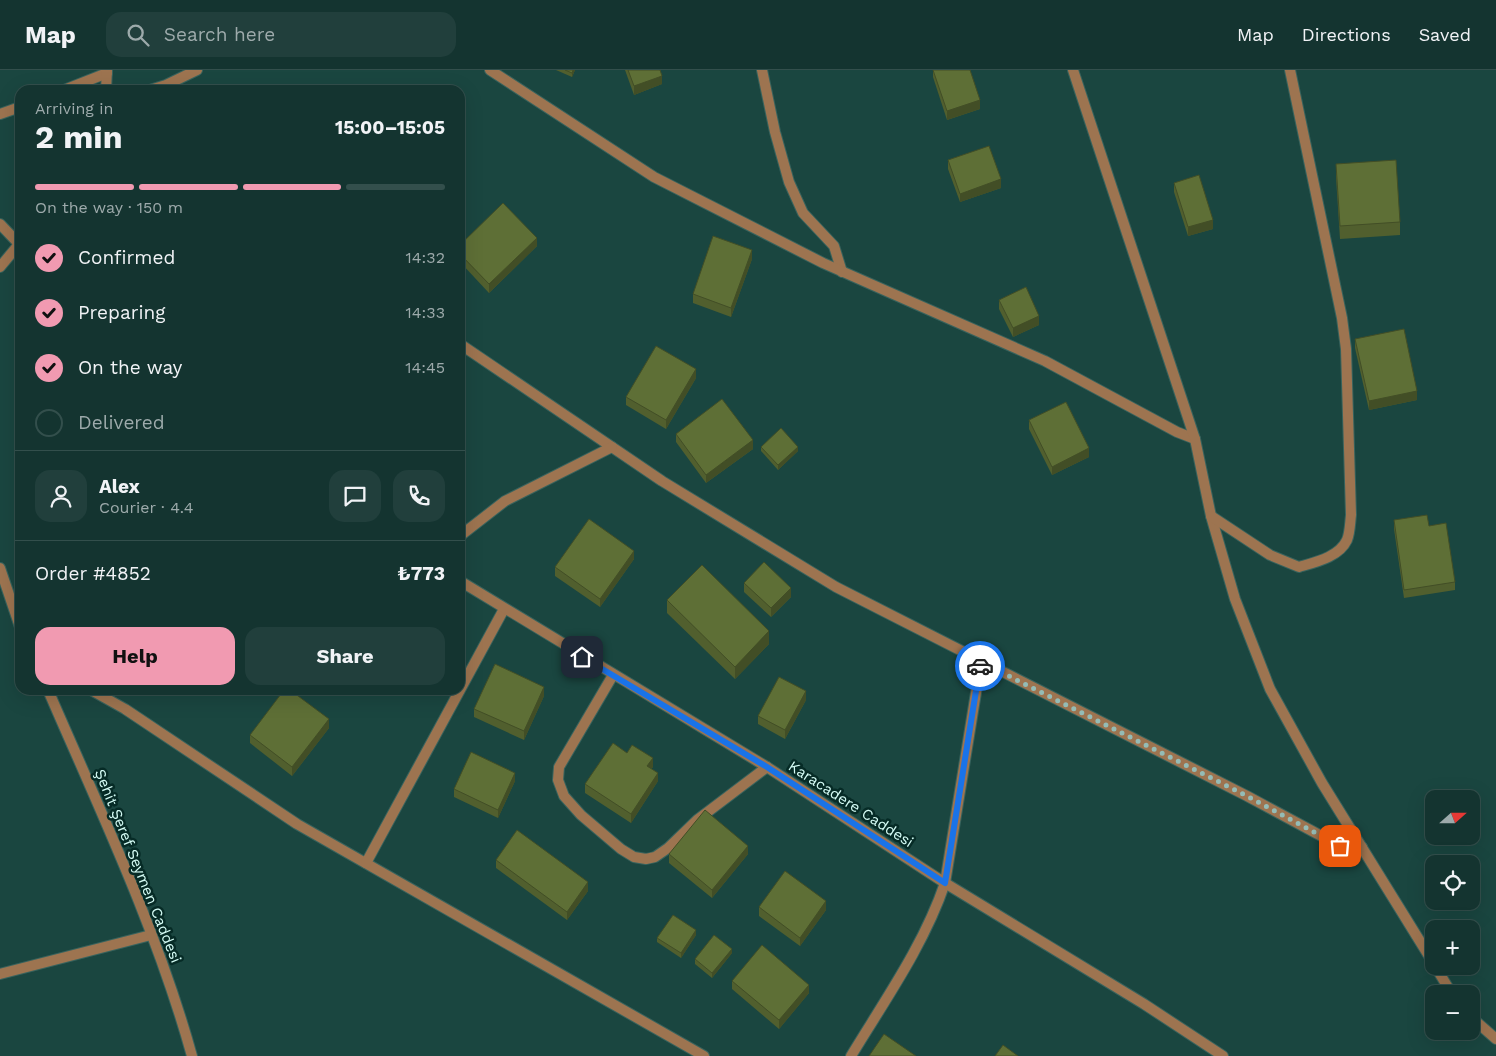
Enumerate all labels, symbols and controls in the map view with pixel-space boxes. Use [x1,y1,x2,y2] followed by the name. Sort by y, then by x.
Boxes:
[106,12,456,57] search box
[25,21,76,49] text: Map
[124,21,152,49] icon: search
[164,23,275,46] text: Search here
[1237,24,1274,45] text: Map
[1302,24,1391,45] text: Directions
[1419,24,1471,45] text: Saved
[35,99,113,118] text: Arriving in
[335,116,445,139] text: 15:00–15:05
[35,118,123,156] text: 2 min
[35,198,183,217] text: On the way · 150 m
[35,244,63,272] icon: check
[78,246,175,269] text: Confirmed
[406,248,445,267] text: 14:32
[35,299,63,327] icon: check
[78,301,165,324] text: Preparing
[406,303,445,322] text: 14:33
[35,354,63,382] icon: check
[78,356,182,379] text: On the way
[405,358,445,377] text: 14:45
[78,411,165,434] text: Delivered
[35,470,87,522] button: person
[329,470,381,522] button: chat
[393,470,445,522] button: phone
[99,475,140,498] text: Alex
[99,498,194,517] text: Courier · 4.4
[35,562,151,585] text: Order #4852
[397,562,445,585] text: ₺773
[35,627,235,685] button: Help
[245,627,445,685] button: Share
[561,636,603,678] pin
[955,641,1005,691] courier
[568,643,596,671] icon: home
[966,652,994,680] icon: car
[785,757,917,851] street label: Karacadere Caddesi
[91,767,185,965] street label: Şehit Şeref Seymen Caddesi
[1425,790,1480,845] north arrow
[1425,790,1480,1040] map controls
[1319,825,1361,867] pin
[1326,832,1354,860] icon: bag
[1425,855,1480,910] button: locate
[1425,920,1480,975] button: +
[1425,985,1480,1040] button: −

